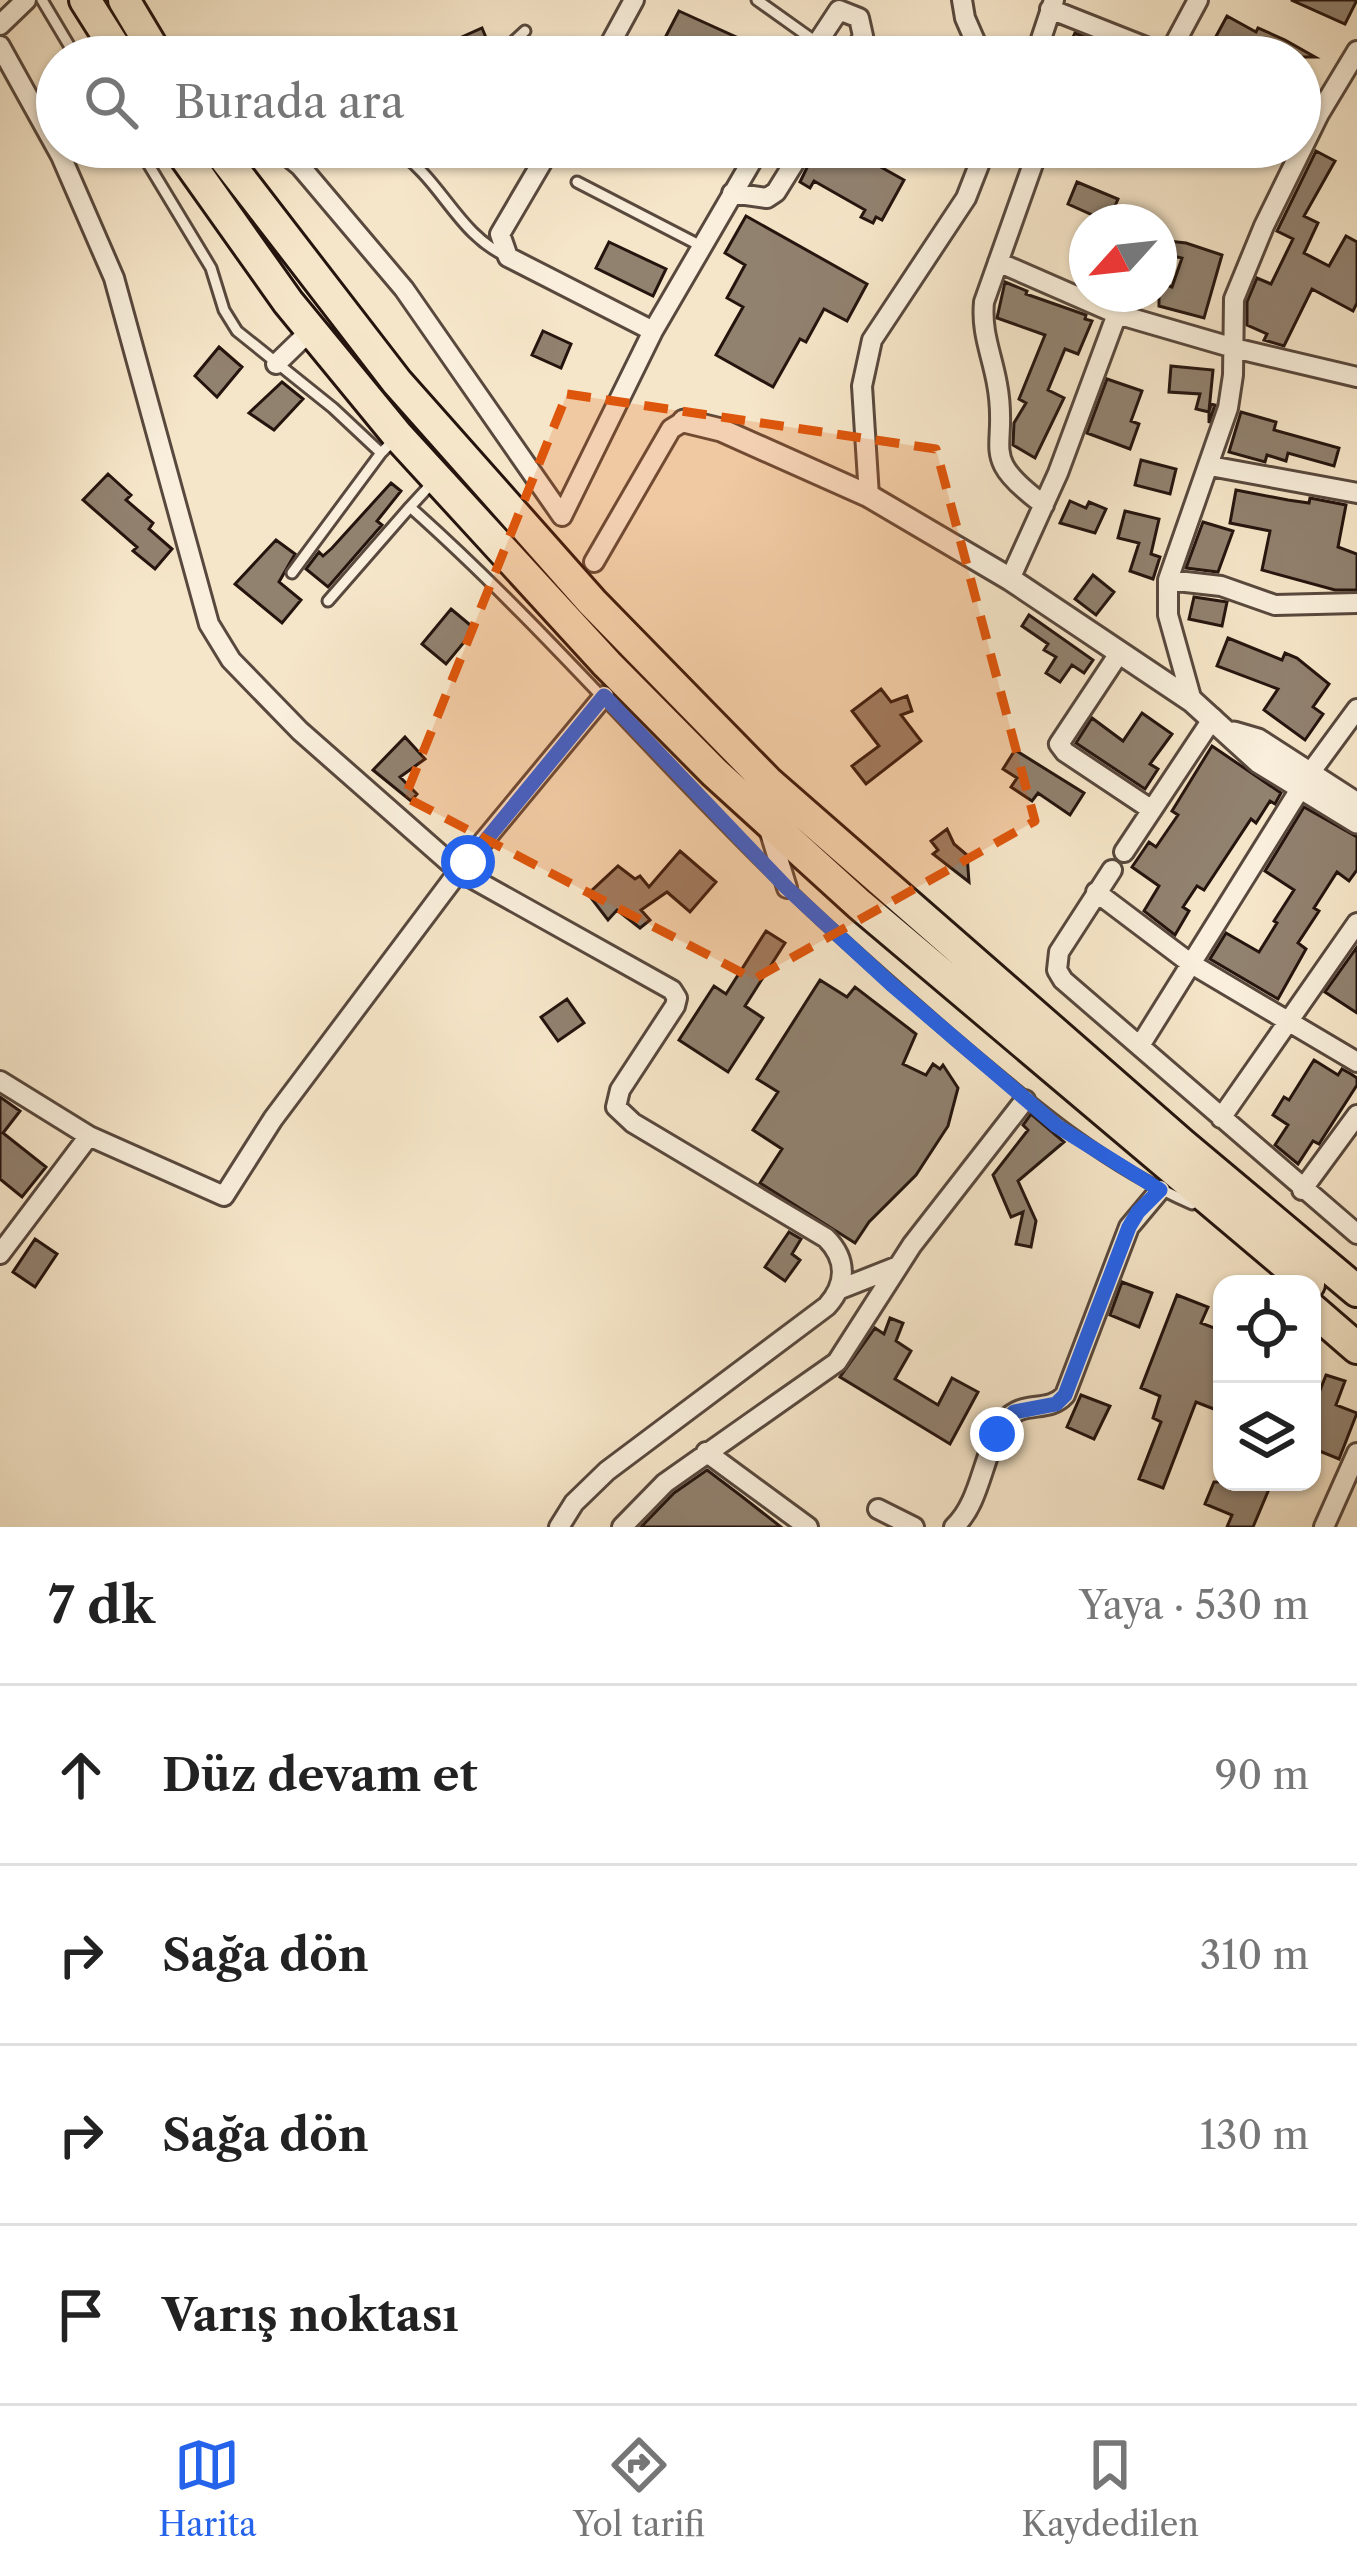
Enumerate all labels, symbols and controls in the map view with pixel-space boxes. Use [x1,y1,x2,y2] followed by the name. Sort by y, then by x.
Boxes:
[36,36,1321,168] search box
[78,69,144,135] icon: search
[174,74,404,130] text: Burada ara
[1069,204,1177,312] north arrow
[441,835,495,889] route start
[1213,1275,1321,1491] map controls
[1213,1275,1321,1383] button: locate
[1213,1383,1321,1491] button: layers
[970,1407,1024,1461] route end
[48,1574,155,1636] text: 7 dk
[1079,1581,1309,1629] text: Yaya · 530 m
[48,1742,114,1808] icon: ahead
[162,1747,478,1803] text: Düz devam et
[1215,1751,1309,1799] text: 90 m
[48,1922,114,1988] icon: right
[162,1927,369,1983] text: Sağa dön
[1200,1931,1309,1979] text: 310 m
[48,2102,114,2168] icon: right
[162,2107,369,2163] text: Sağa dön
[1200,2111,1309,2159] text: 130 m
[48,2282,114,2348] icon: arrive
[162,2287,459,2343] text: Varış noktası
[158,2432,257,2545] tab: Harita
[573,2432,705,2545] tab: Yol tarifi
[1021,2432,1199,2545] tab: Kaydedilen

